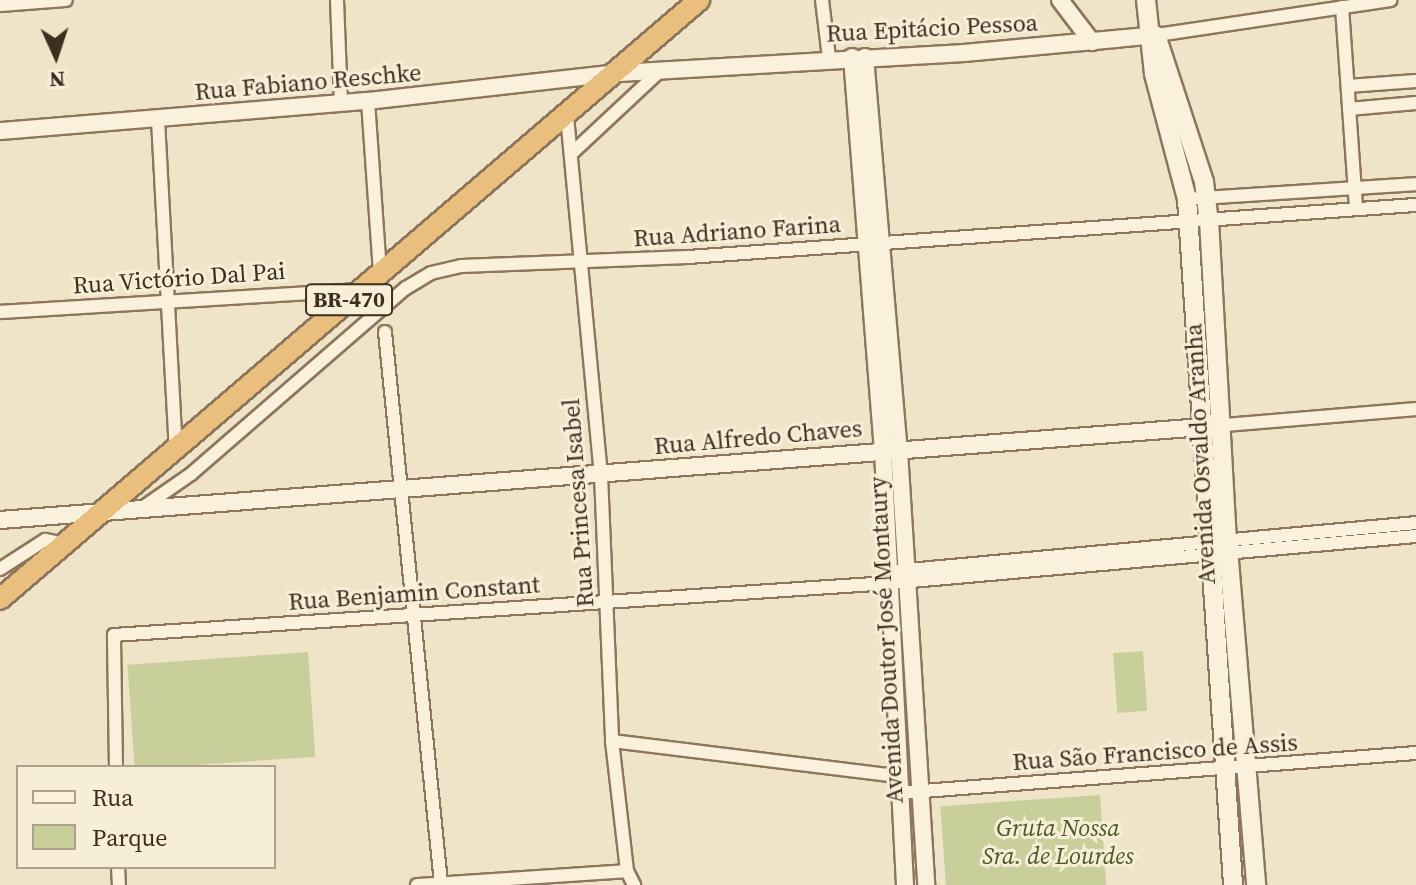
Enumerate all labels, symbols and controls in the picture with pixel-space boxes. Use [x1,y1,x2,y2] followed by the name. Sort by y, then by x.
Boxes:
[825,8,1039,48] street label: Rua Epitácio Pessoa
[16,16,96,96] north arrow
[193,58,423,106] street label: Rua Fabiano Reschke
[48,65,66,95] text: N
[632,209,842,253] street label: Rua Adriano Farina
[71,256,287,300] street label: Rua Victório Dal Pai
[305,282,393,318] road number: BR-470
[1179,323,1221,585] street label: Avenida Osvaldo Aranha
[556,398,600,608] street label: Rua Princesa Isabel
[653,414,863,460] street label: Rua Alfredo Chaves
[863,476,909,804] street label: Avenida Doutor José Montaury
[287,570,541,616] street label: Rua Benjamin Constant
[1011,728,1299,776] street label: Rua São Francisco de Assis
[16,765,276,869] legend
[92,781,134,814] text: Rua
[982,814,1134,870] park label: Gruta Nossa Sra. de Lourdes
[92,821,168,854] text: Parque

